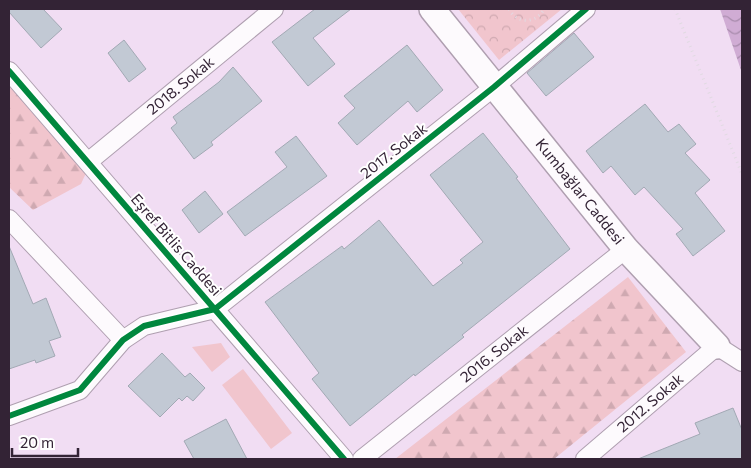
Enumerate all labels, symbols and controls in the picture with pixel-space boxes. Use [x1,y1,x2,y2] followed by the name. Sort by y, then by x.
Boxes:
[143,52,217,118] street label: 2018. Sokak
[356,119,430,182] street label: 2017. Sokak
[532,135,629,248] street label: Kumbağlar Caddesi
[128,190,226,299] street label: Eşref Bitlis Caddesi
[456,321,531,385] street label: 2016. Sokak
[613,369,686,436] street label: 2012. Sokak
[12,426,79,458] scale bar
[20,433,54,451] text: 20 m

